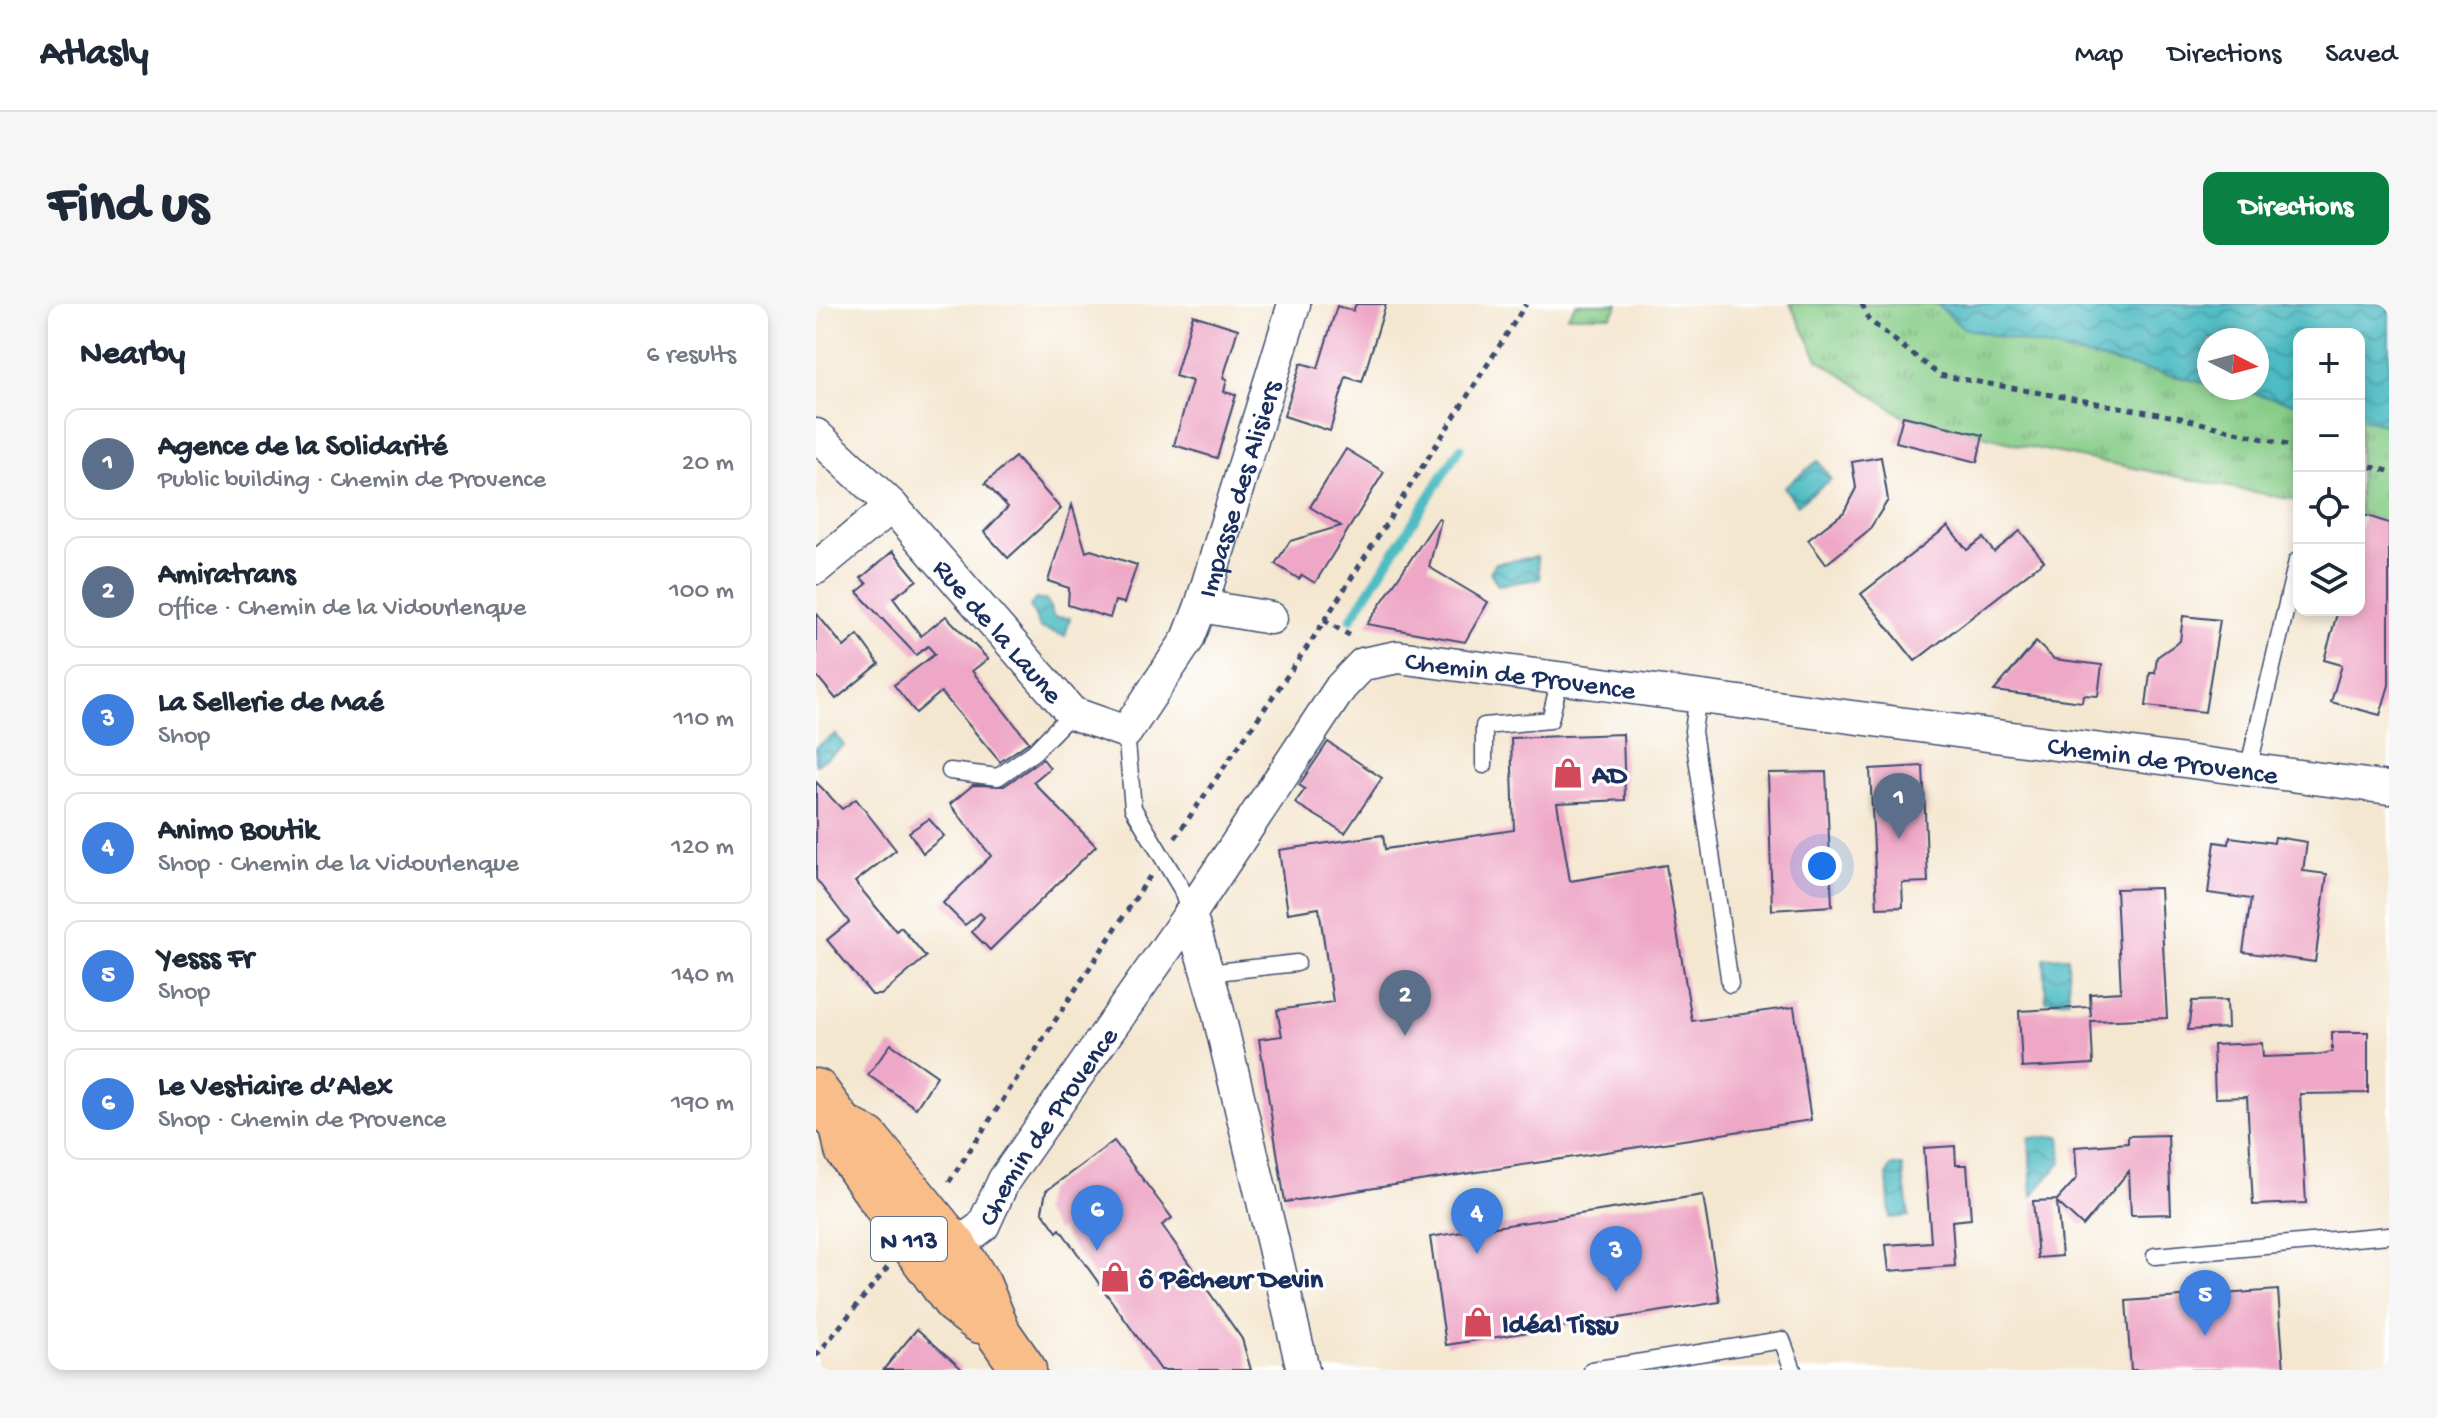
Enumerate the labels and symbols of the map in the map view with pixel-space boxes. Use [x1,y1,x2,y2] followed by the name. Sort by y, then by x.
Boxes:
[2197,328,2269,400] north arrow
[1193,376,1291,602] street label: Impasse des Alisiers
[924,553,1069,712] street label: Rue de la Laune
[1403,646,1638,709] street label: Chemin de Provence
[2045,731,2280,794] street label: Chemin de Provence
[1551,756,1585,790] shop icon: AD
[1591,761,1628,794] place label: AD
[1873,773,1925,839] pin: 1
[1802,846,1842,886] your location
[1379,970,1431,1036] pin: 2
[973,1021,1127,1232] street label: Chemin de Provence
[1071,1185,1123,1251] pin: 6
[1451,1188,1503,1254] pin: 4
[871,1217,947,1261] road number: N 113
[1590,1226,1642,1292] pin: 3
[1098,1260,1132,1294] shop icon: ô Pêcheur Devin
[1138,1265,1324,1298] place label: ô Pêcheur Devin
[2179,1270,2231,1336] pin: 5
[1461,1305,1495,1339] shop icon: Idéal Tissu
[1502,1310,1619,1343] place label: Idéal Tissu

